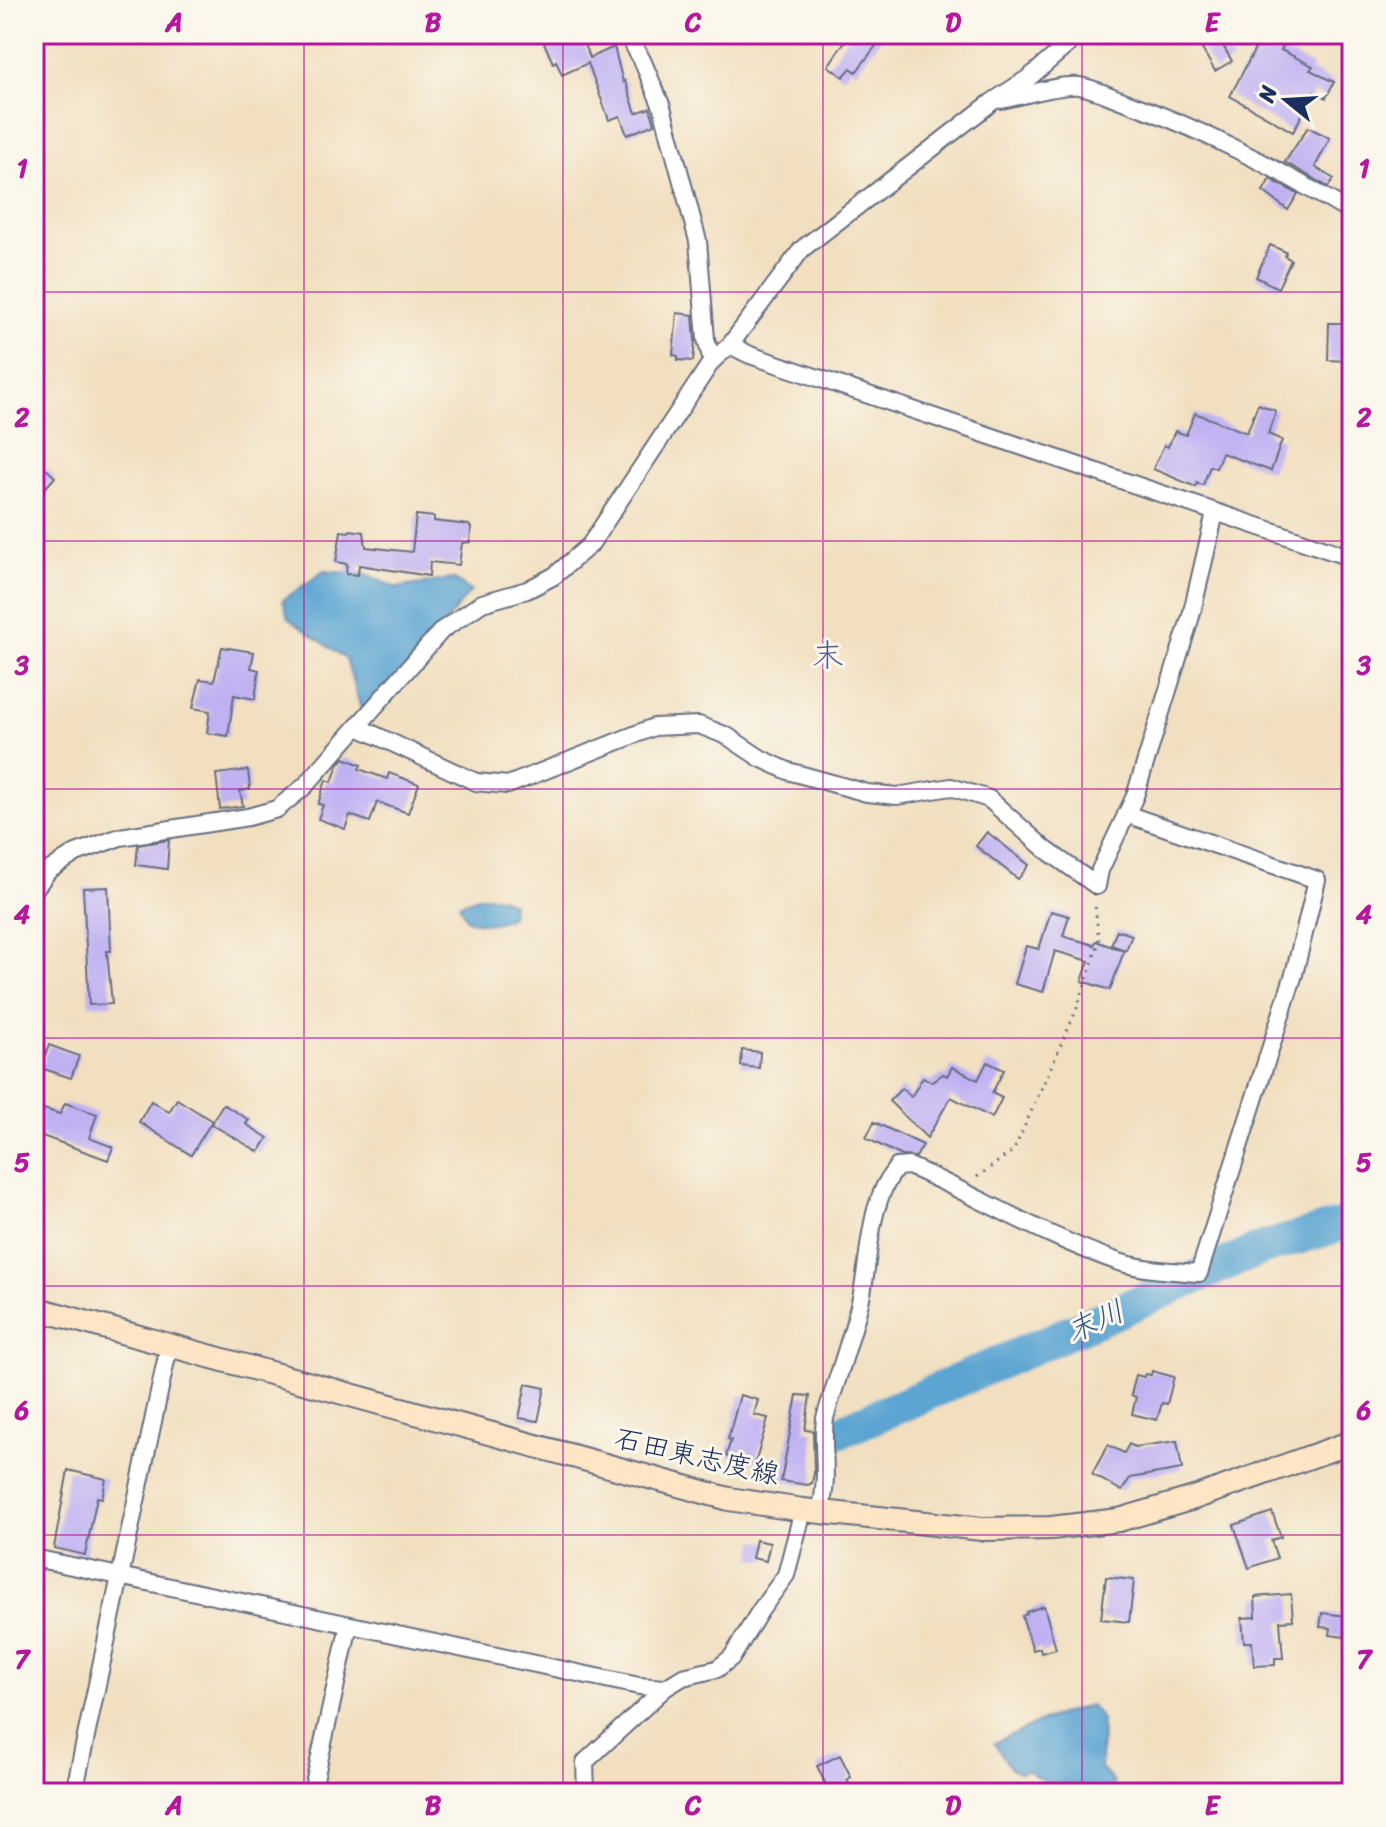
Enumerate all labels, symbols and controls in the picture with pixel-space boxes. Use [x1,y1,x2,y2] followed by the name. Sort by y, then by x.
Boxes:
[164,0,183,45] text: A
[425,0,442,45] text: B
[684,0,702,45] text: C
[945,0,961,45] text: D
[1205,0,1222,45] text: E
[1246,60,1326,140] north arrow
[1246,80,1289,108] text: N
[16,145,28,191] text: 1
[1358,145,1370,191] text: 1
[13,394,30,440] text: 2
[1355,394,1372,440] text: 2
[812,627,844,684] district label: 末
[14,642,30,688] text: 3
[1356,642,1372,688] text: 3
[14,891,30,937] text: 4
[1356,891,1372,937] text: 4
[14,1139,30,1185] text: 5
[1356,1139,1372,1185] text: 5
[1057,1284,1133,1358] water label: 末川
[14,1387,30,1433] text: 6
[1356,1387,1372,1433] text: 6
[610,1413,784,1499] street label: 石田東志度線
[15,1636,32,1682] text: 7
[1357,1636,1374,1682] text: 7
[164,1782,183,1827] text: A
[425,1782,442,1827] text: B
[684,1782,702,1827] text: C
[945,1782,961,1827] text: D
[1205,1782,1222,1827] text: E

